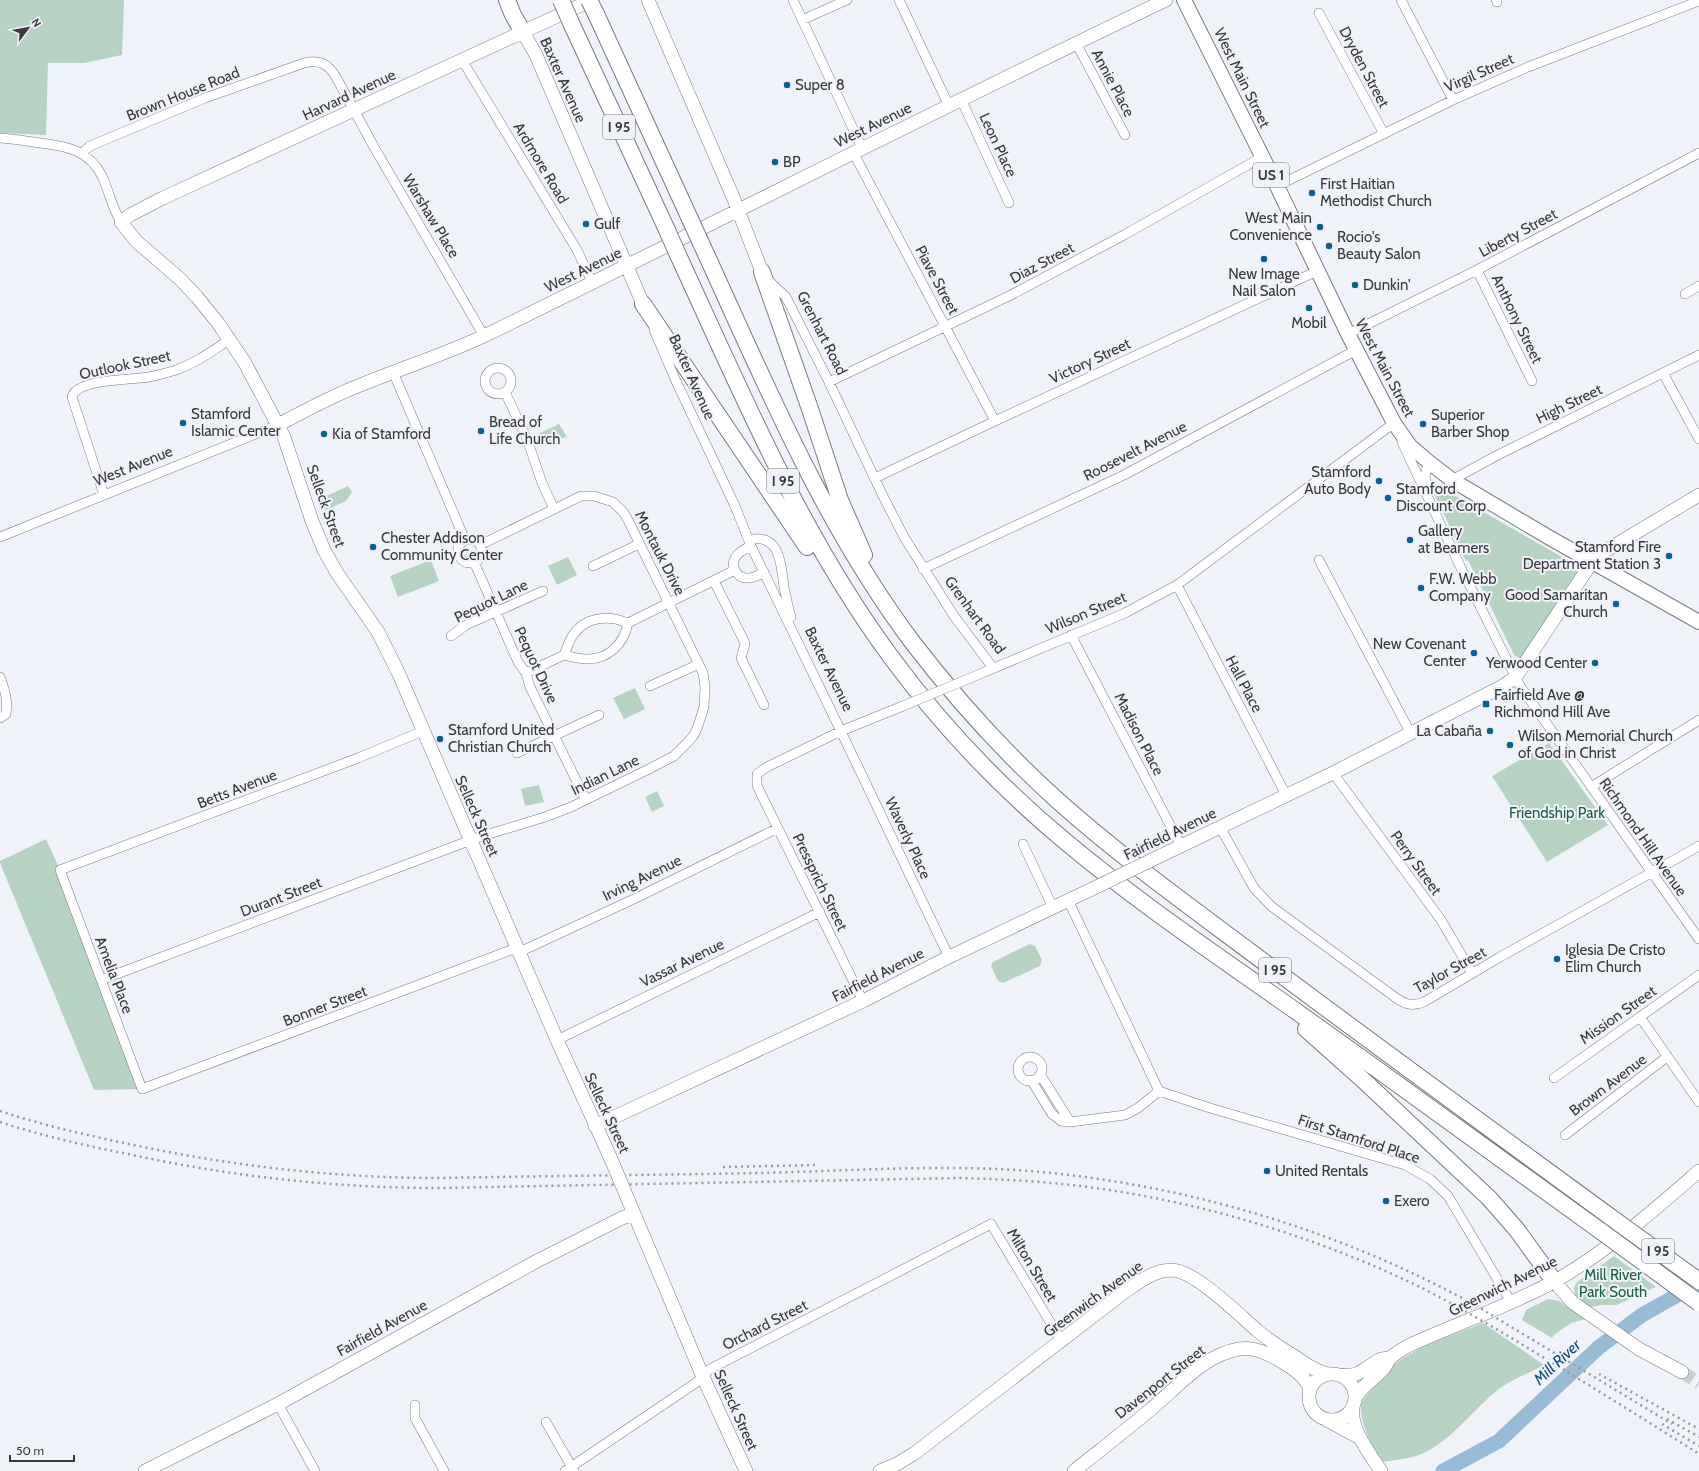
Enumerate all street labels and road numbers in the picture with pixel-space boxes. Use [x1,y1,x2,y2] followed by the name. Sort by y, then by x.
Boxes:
[1335,23,1393,111] street label: Dryden Street
[1210,25,1274,131] street label: West Main Street
[536,34,590,126] street label: Baxter Avenue
[1088,46,1138,120] street label: Annie Place
[1442,50,1516,96] street label: Virgil Street
[124,63,242,125] street label: Brown House Road
[300,65,399,124] street label: Harvard Avenue
[832,98,915,151] street label: West Avenue
[975,110,1021,180] street label: Leon Place
[603,115,635,139] road number: I 95
[510,119,572,207] street label: Ardmore Road
[1253,163,1289,187] road number: US 1
[399,171,463,262] street label: Warshaw Place
[1476,205,1560,261] street label: Liberty Street
[1007,239,1077,287] street label: Diaz Street
[911,242,963,318] street label: Piave Street
[542,243,625,296] street label: West Avenue
[1488,272,1546,366] street label: Anthony Street
[793,288,851,378] street label: Grenhart Road
[1352,316,1418,420] street label: West Main Street
[665,331,719,423] street label: Baxter Avenue
[1047,334,1133,388] street label: Victory Street
[78,347,172,383] street label: Outlook Street
[1533,380,1605,428] street label: High Street
[1080,417,1190,485] street label: Roosevelt Avenue
[91,442,175,490] street label: West Avenue
[303,462,349,550] street label: Selleck Street
[767,469,799,493] road number: I 95
[631,508,689,599] street label: Montauk Drive
[941,573,1009,657] street label: Grenhart Road
[451,575,531,627] street label: Pequot Lane
[1043,588,1129,638] street label: Wilson Street
[510,624,562,706] street label: Pequot Drive
[801,624,857,714] street label: Baxter Avenue
[1222,653,1267,716] street label: Hall Place
[1110,690,1168,779] street label: Madison Place
[568,751,642,799] street label: Indian Lane
[195,765,280,812] street label: Betts Avenue
[451,773,503,859] street label: Selleck Street
[1595,774,1691,900] street label: Richmond Hill Avenue
[881,794,935,882] street label: Waverly Place
[1121,804,1219,864] street label: Fairfield Avenue
[1387,827,1445,899] street label: Perry Street
[789,830,851,934] street label: Pressprich Street
[599,851,685,905] street label: Irving Avenue
[238,873,324,921] street label: Durant Street
[91,934,137,1016] street label: Amelia Place
[637,935,727,991] street label: Vassar Avenue
[1411,943,1489,997] street label: Taylor Street
[829,944,927,1006] street label: Fairfield Avenue
[1259,958,1291,982] road number: I 95
[281,982,369,1030] street label: Bonner Street
[1576,982,1660,1048] street label: Mission Street
[1566,1050,1650,1120] street label: Brown Avenue
[581,1070,633,1156] street label: Selleck Street
[1296,1111,1423,1167] street label: First Stamford Place
[1003,1225,1061,1305] street label: Milton Street
[1642,1239,1674,1263] road number: I 95
[1446,1252,1560,1320] street label: Greenwich Avenue
[1040,1257,1146,1341] street label: Greenwich Avenue
[334,1296,431,1360] street label: Fairfield Avenue
[720,1296,810,1354] street label: Orchard Street
[1111,1341,1209,1423] street label: Davenport Street
[710,1367,762,1453] street label: Selleck Street

